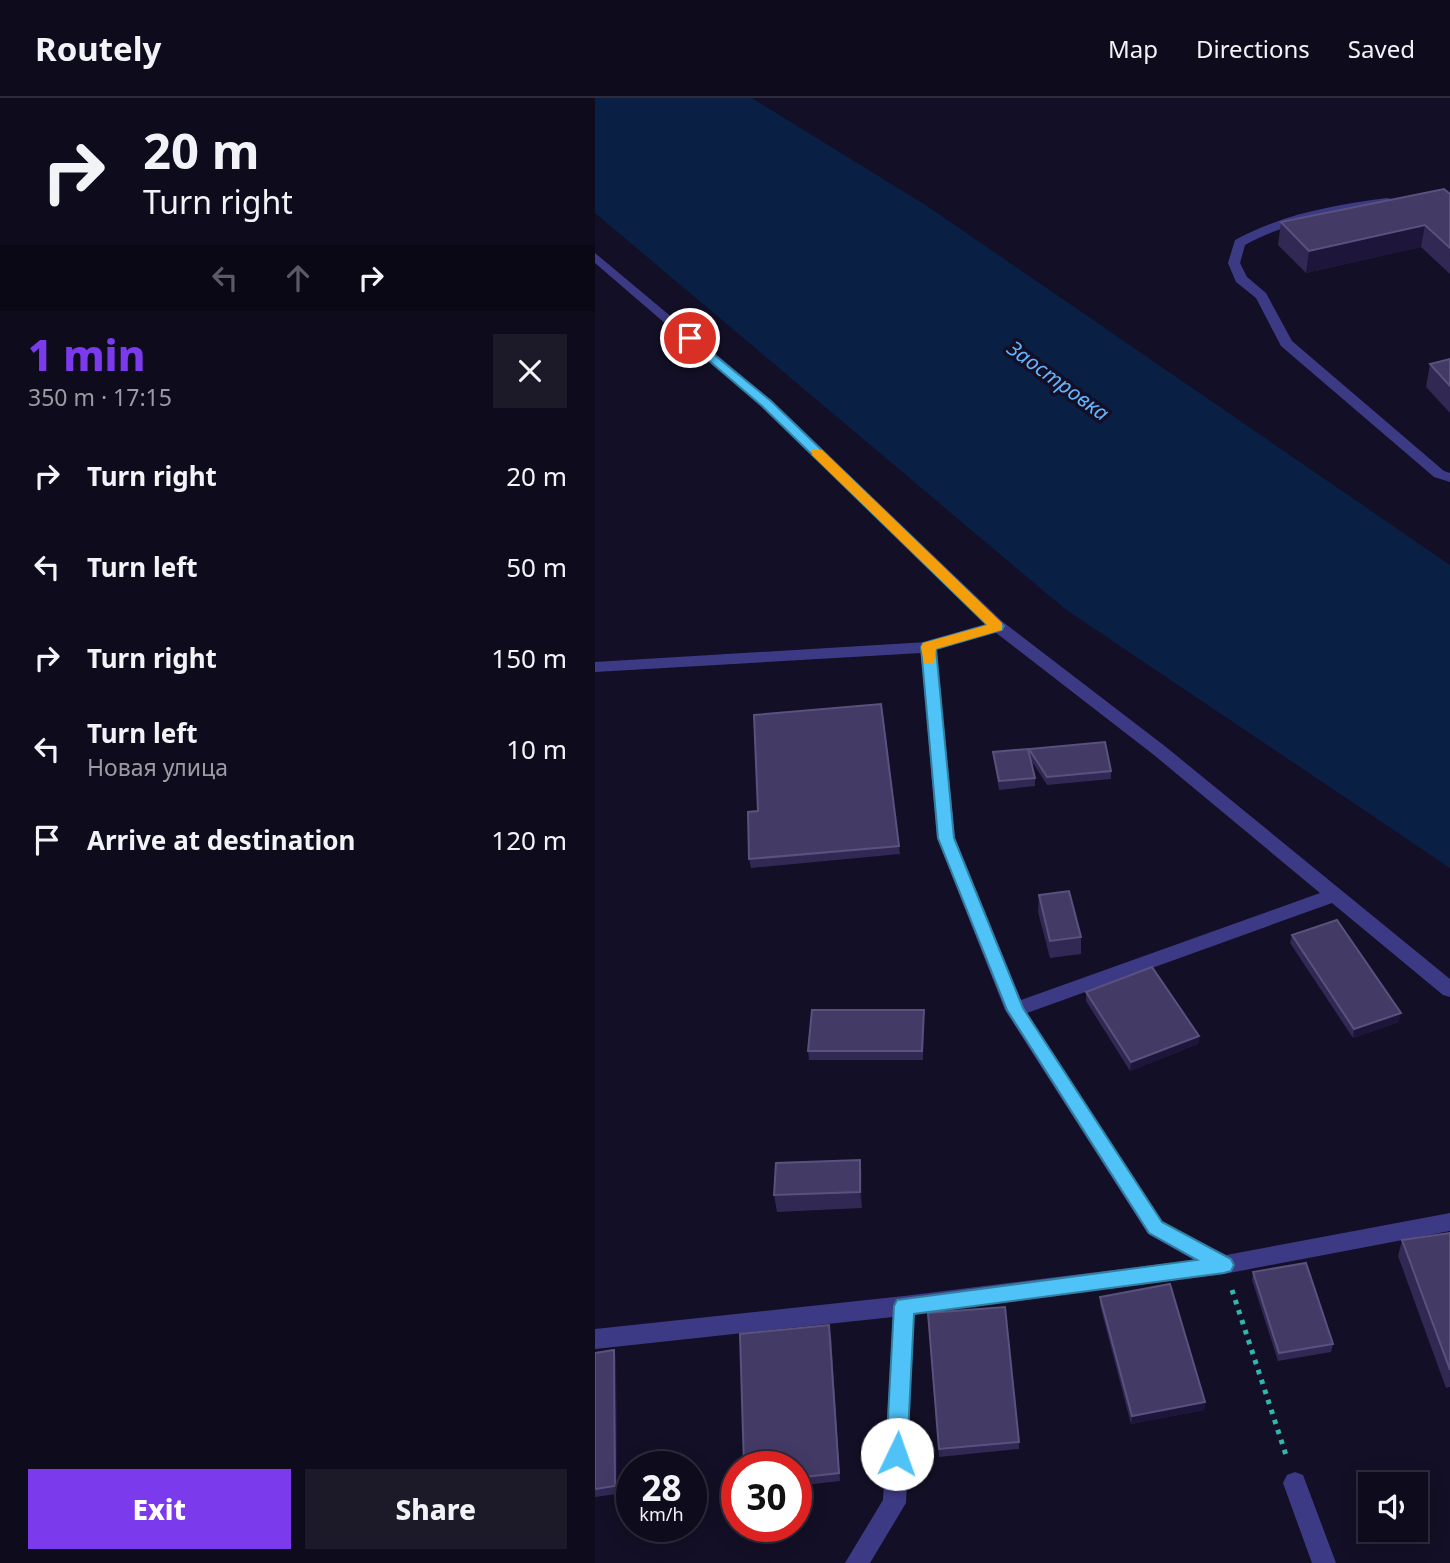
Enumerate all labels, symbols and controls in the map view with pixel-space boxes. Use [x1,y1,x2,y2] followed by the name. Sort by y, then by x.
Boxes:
[35,26,161,71] text: Routely
[1108,32,1158,65] text: Map
[1196,32,1310,65] text: Directions
[1348,32,1415,65] text: Saved
[143,117,260,183] text: 20 m
[28,126,119,217] icon: right
[143,180,293,223] text: Turn right
[206,259,244,297] icon: left
[279,259,317,297] icon: ahead
[352,259,390,297] icon: right
[660,308,720,368] pin
[671,319,709,357] icon: arrive
[28,326,145,383] text: 1 min
[1001,333,1115,427] water label: Заостровка
[493,334,567,408] button: close
[28,381,172,413] text: 350 m · 17:15
[28,457,66,495] icon: right
[87,458,217,494] text: Turn right
[506,458,567,494] text: 20 m
[28,548,66,586] icon: left
[87,549,198,585] text: Turn left
[506,549,567,585] text: 50 m
[28,639,66,677] icon: right
[87,640,217,676] text: Turn right
[491,640,567,676] text: 150 m
[87,715,198,751] text: Turn left
[28,730,66,768] icon: left
[506,731,567,767] text: 10 m
[87,751,228,783] text: Новая улица
[28,821,66,859] icon: arrive
[87,822,356,858] text: Arrive at destination
[491,822,567,858] text: 120 m
[860,1417,934,1491] position arrow
[721,1451,812,1542] speed limit sign: 30
[641,1464,682,1511] text: 28
[28,1469,291,1549] button: Exit
[305,1469,567,1549] button: Share
[1358,1472,1428,1542] map controls
[1358,1472,1428,1542] button: sound
[639,1502,684,1526] text: km/h

